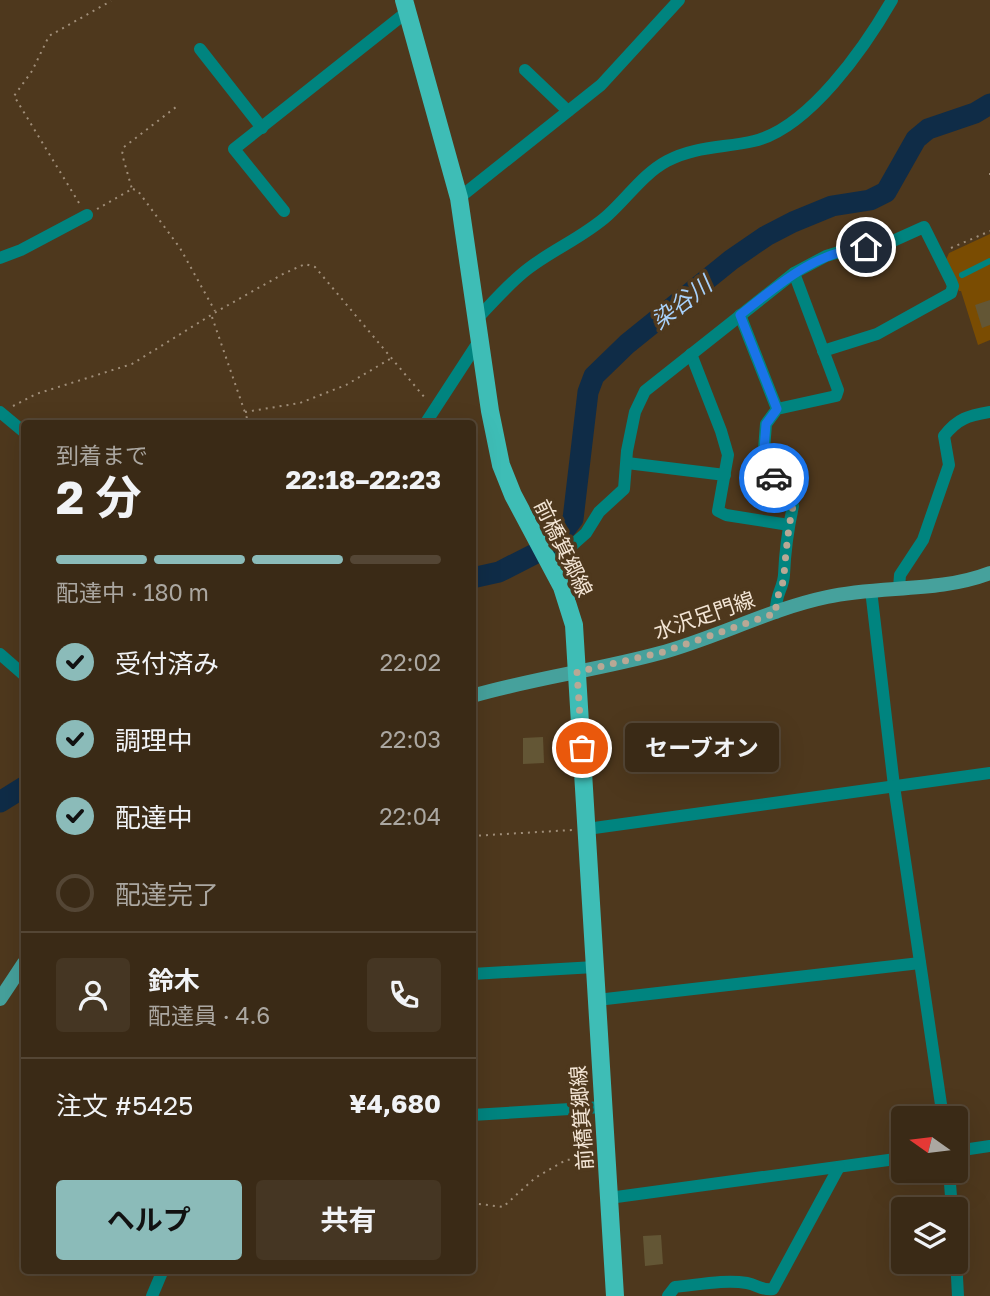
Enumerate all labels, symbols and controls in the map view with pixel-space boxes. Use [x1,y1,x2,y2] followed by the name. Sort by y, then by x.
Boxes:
[836,217,896,277] pin
[847,228,885,266] icon: home
[645,268,719,334] water label: 染谷川
[56,441,148,469] text: 到着まで
[739,443,809,513] courier
[755,459,793,497] icon: car
[285,464,441,495] text: 22:18–22:23
[56,469,142,524] text: 2 分
[529,495,599,601] street label: 前橋箕郷線
[56,578,209,606] text: 配達中 · 180 m
[650,586,758,644] street label: 水沢足門線
[56,643,94,681] icon: check
[115,648,219,679] text: 受付済み
[380,648,441,676] text: 22:02
[552,718,612,778] pin
[56,720,94,758] icon: check
[624,724,778,772] callout: セーブオン
[115,725,193,756] text: 調理中
[380,725,441,753] text: 22:03
[563,729,601,767] icon: bag
[645,733,759,761] text: セーブオン
[56,797,94,835] icon: check
[115,802,193,833] text: 配達中
[379,802,441,830] text: 22:04
[115,879,219,910] text: 配達完了
[56,958,130,1032] button: person
[367,958,441,1032] button: phone
[148,965,200,996] text: 鈴木
[148,1001,270,1029] text: 配達員 · 4.6
[564,1065,598,1171] street label: 前橋箕郷線
[349,1088,441,1119] text: ¥4,680
[56,1090,193,1121] text: 注文 #5425
[891,1106,968,1183] north arrow
[891,1106,968,1274] map controls
[56,1180,242,1260] button: ヘルプ
[256,1180,441,1260] button: 共有
[891,1197,968,1274] button: layers

